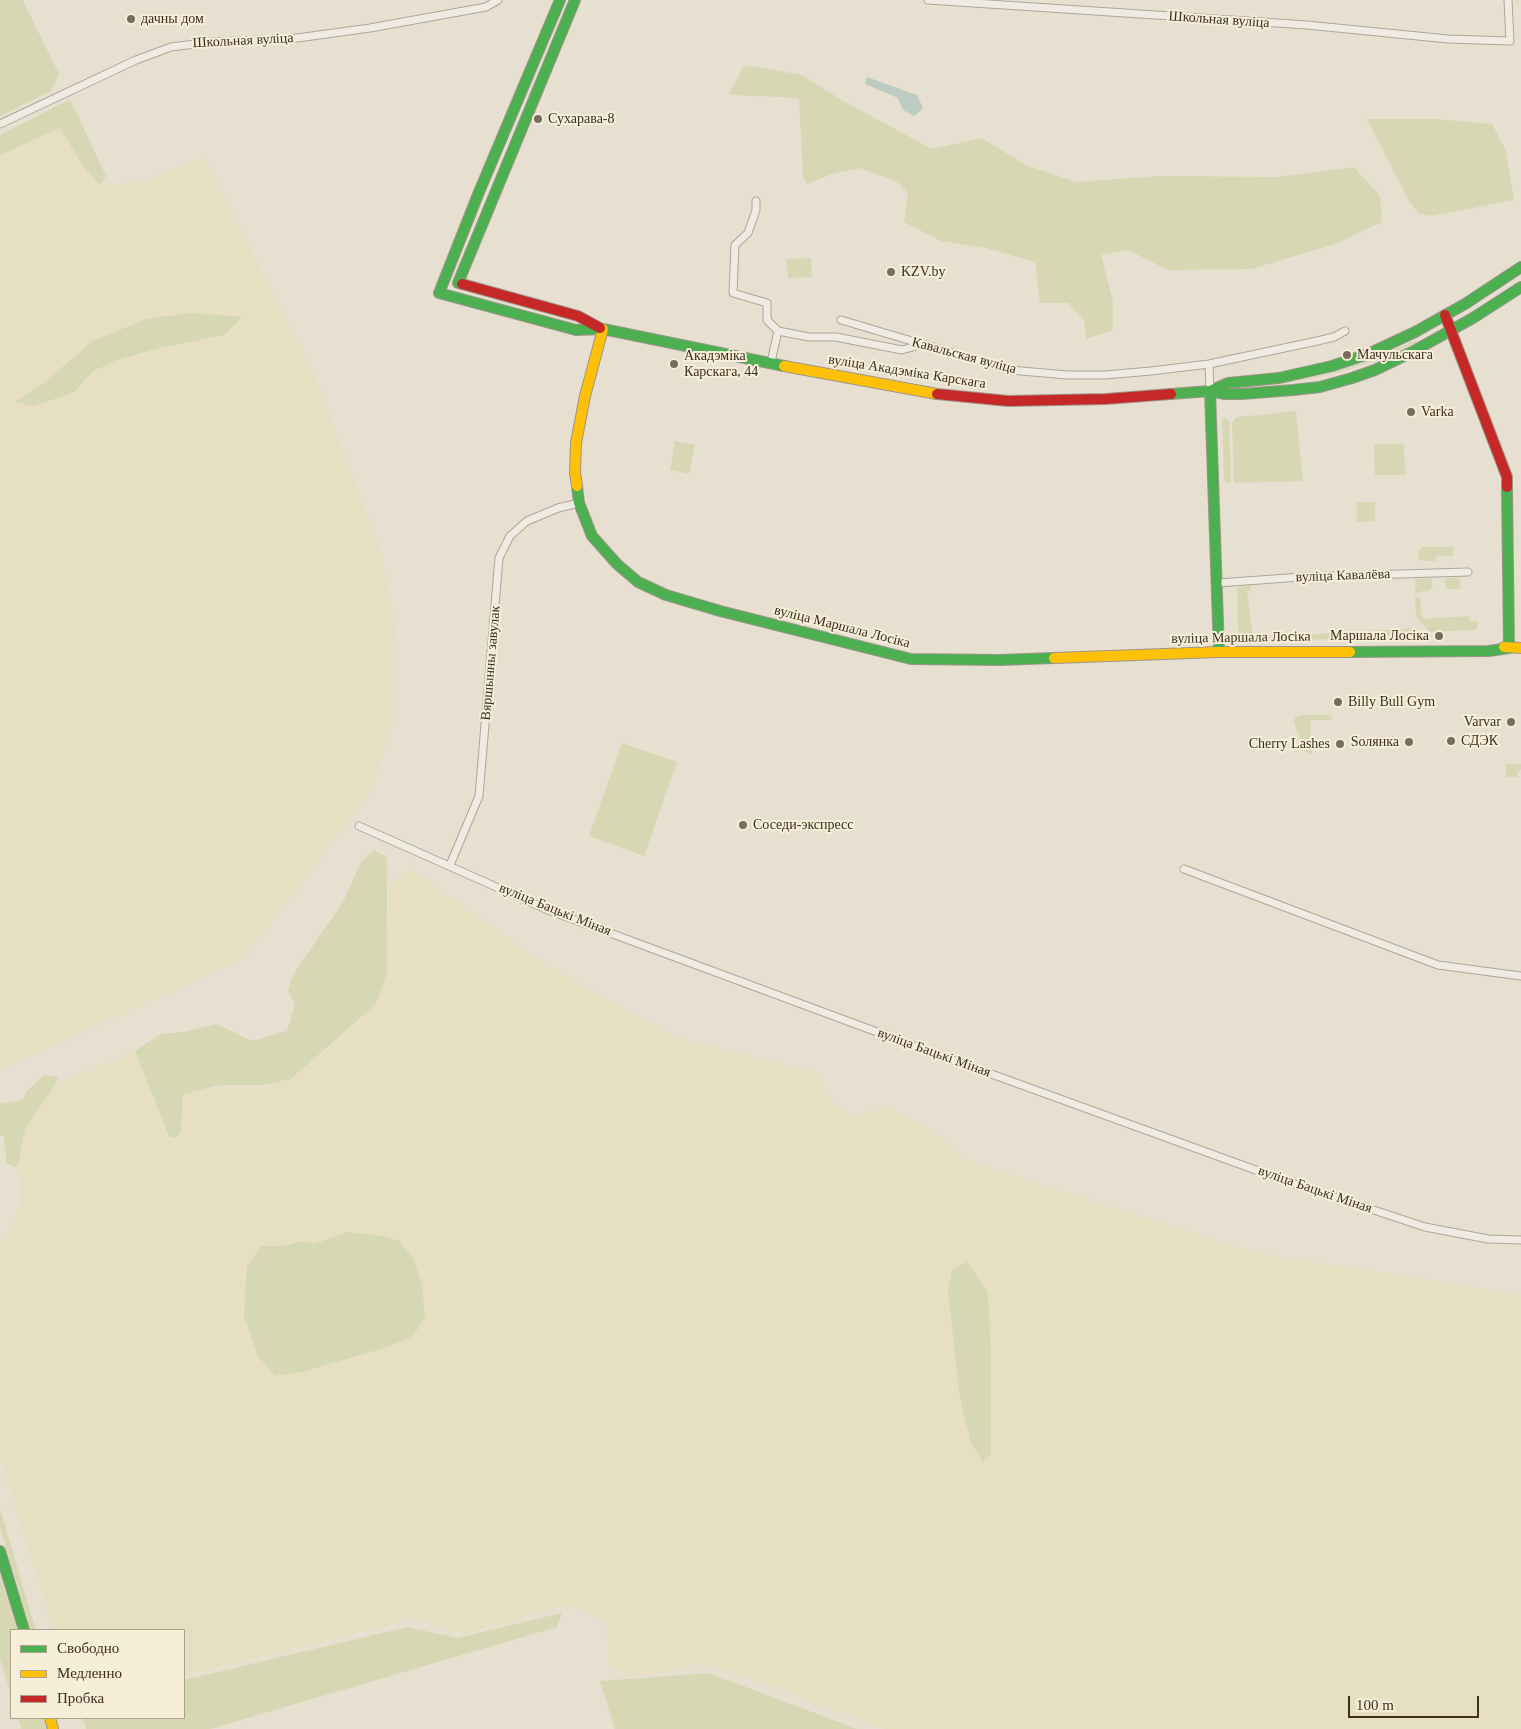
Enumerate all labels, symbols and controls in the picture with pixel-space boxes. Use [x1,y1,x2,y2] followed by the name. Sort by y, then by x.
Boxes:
[1168,8,1270,32] street label: Школьная вуліца
[141,11,204,27] place label: дачны дом
[125,13,137,25] marker: дачны дом
[192,30,294,52] street label: Школьная вуліца
[548,111,615,127] place label: Сухарава-8
[532,113,544,125] marker: Сухарава-8
[901,264,945,280] place label: KZV.by
[885,266,897,278] marker: KZV.by
[910,334,1018,378] street label: Кавальская вуліца
[1357,347,1433,363] place label: Мачульскага
[684,348,758,381] place label: Акадэміка Карскага, 44
[1341,349,1353,361] marker: Мачульскага
[827,351,987,393] street label: вуліца Акадэміка Карскага
[668,358,680,370] marker: Акадэміка Карскага, 44
[1421,404,1454,420] place label: Varka
[1405,406,1417,418] marker: Varka
[1295,566,1391,586] street label: вуліца Кавалёва
[772,602,912,652] street label: вуліца Маршала Лосіка
[478,605,504,721] street label: Вяршынны завулак
[1171,628,1311,648] street label: вуліца Маршала Лосіка
[1330,628,1429,644] place label: Маршала Лосіка
[1433,630,1445,642] marker: Маршала Лосіка
[1348,694,1435,710] place label: Billy Bull Gym
[1332,696,1344,708] marker: Billy Bull Gym
[1464,714,1501,730] place label: Varvar
[1505,716,1517,728] marker: Varvar
[1461,733,1498,749] place label: СДЭК
[1351,734,1399,750] place label: Sолянка
[1445,735,1457,747] marker: СДЭК
[1249,736,1330,752] place label: Cherry Lashes
[1403,736,1415,748] marker: Sолянка
[1334,738,1346,750] marker: Cherry Lashes
[753,817,854,833] place label: Соседи-экспресс
[737,819,749,831] marker: Соседи-экспресс
[496,880,614,940] street label: вуліца Бацькі Міная
[875,1025,993,1081] street label: вуліца Бацькі Міная
[1256,1163,1374,1217] street label: вуліца Бацькі Міная
[10,1629,185,1719] legend
[57,1640,119,1656] text: Свободно
[57,1665,122,1681] text: Медленно
[1351,1686,1482,1718] scale bar
[57,1690,104,1706] text: Пробка
[1356,1697,1394,1713] text: 100 m

